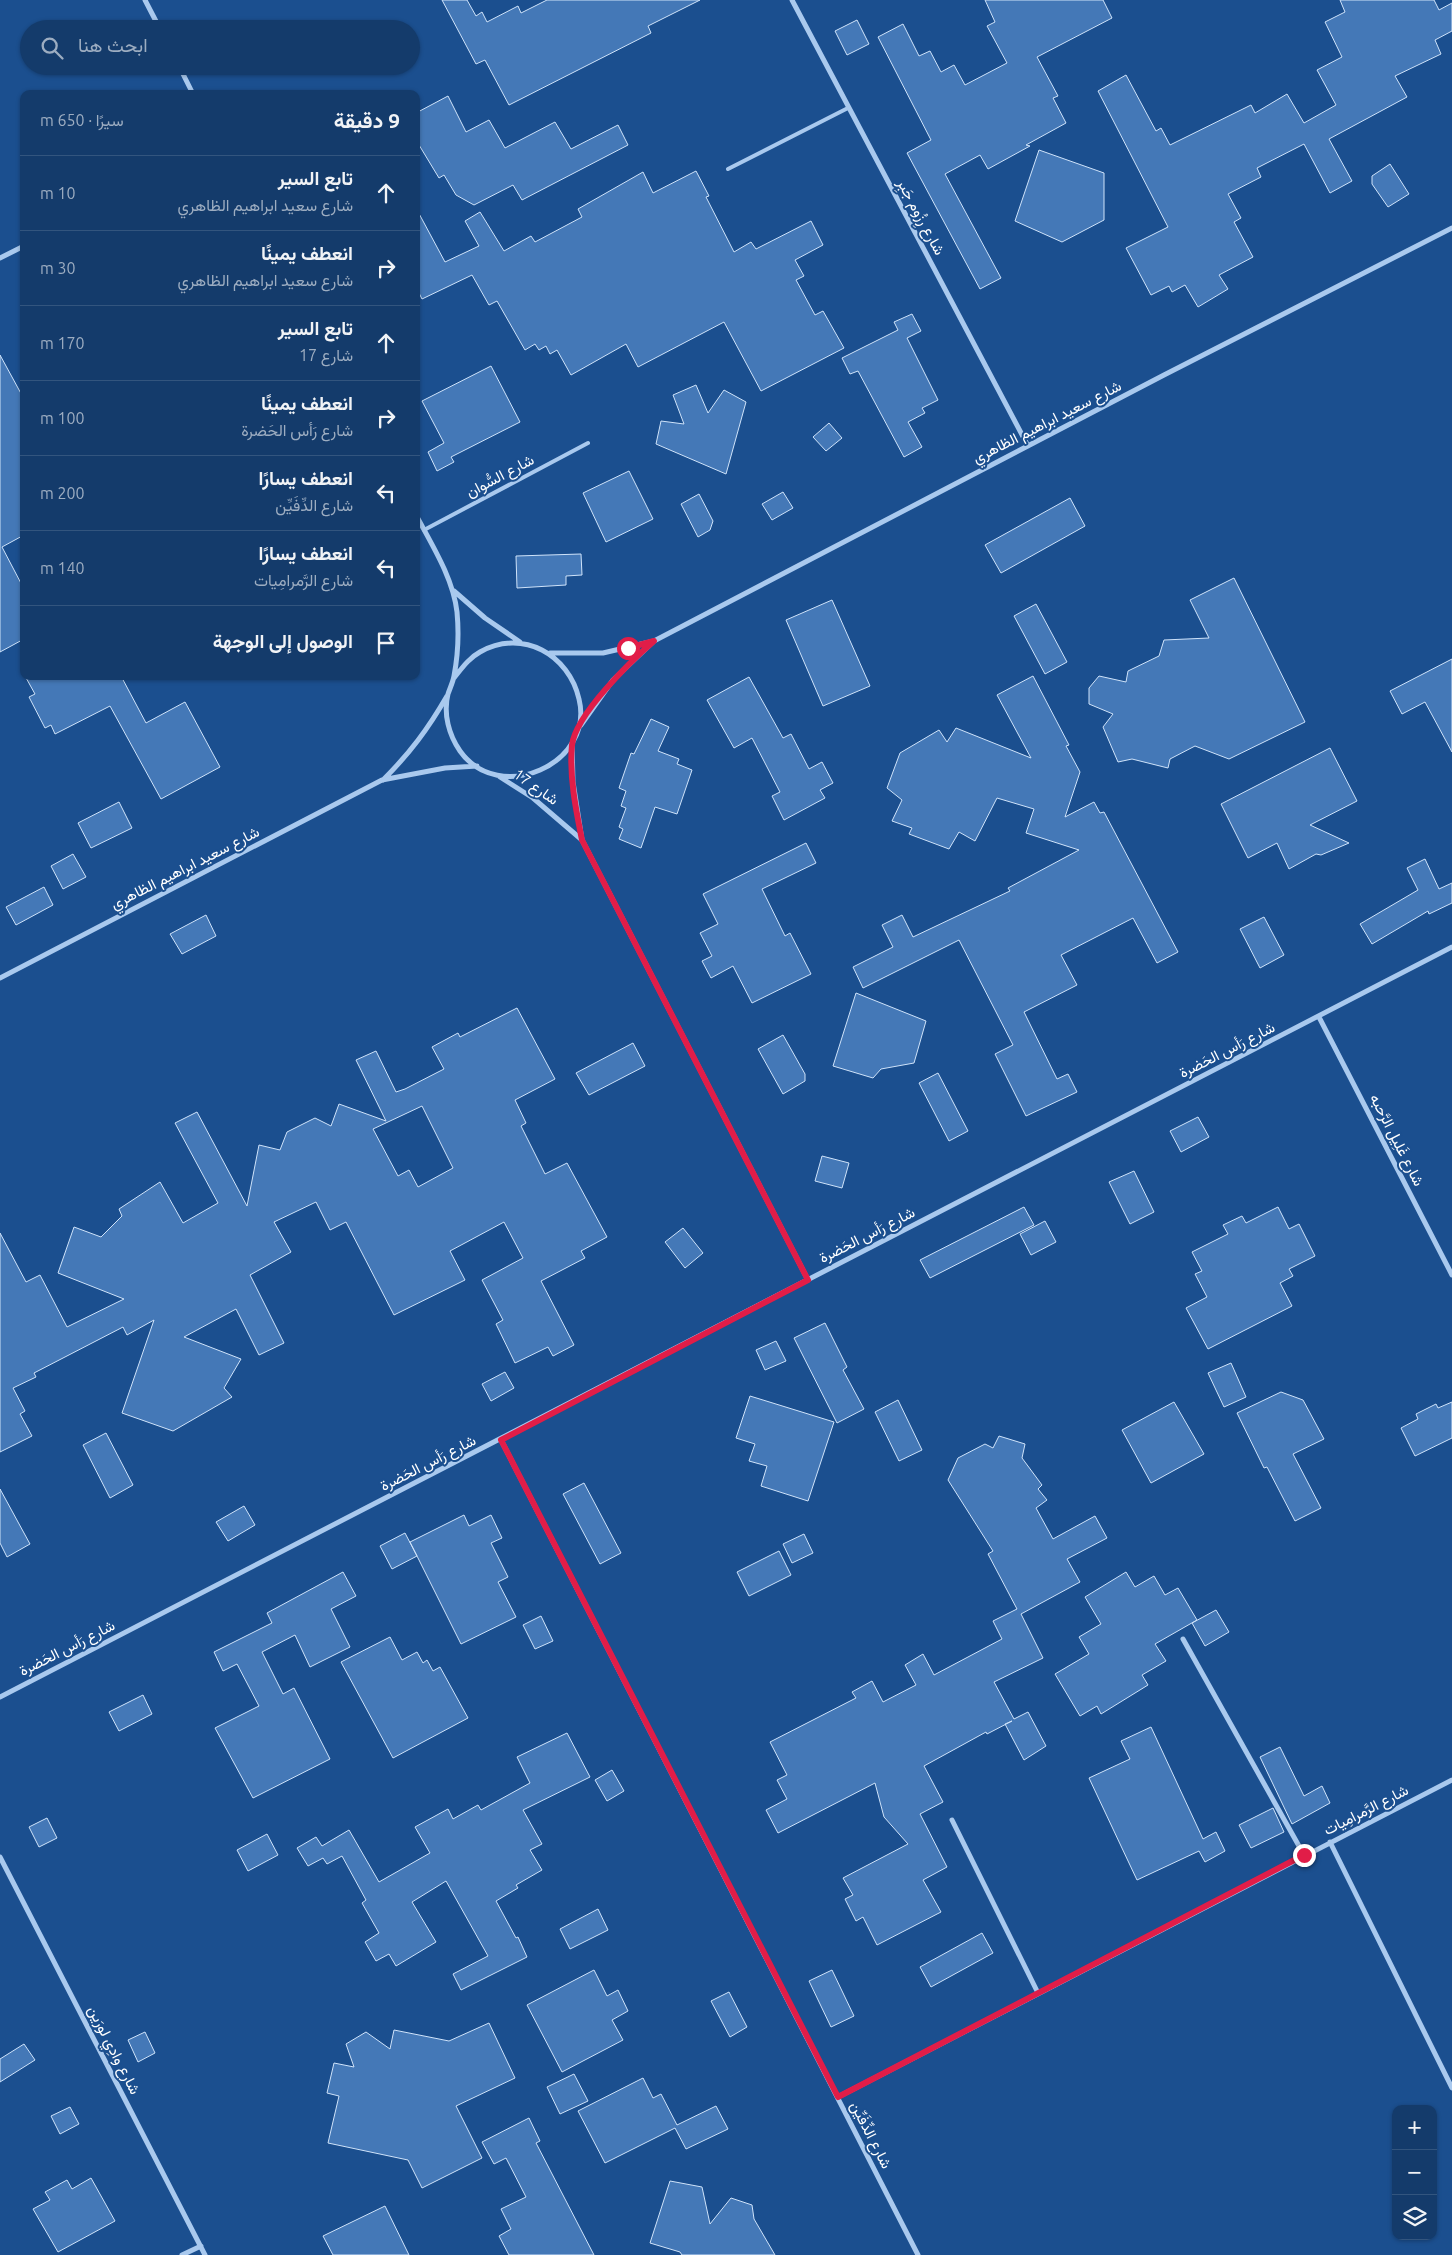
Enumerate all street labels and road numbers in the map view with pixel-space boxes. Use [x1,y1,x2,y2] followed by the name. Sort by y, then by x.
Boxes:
[891,175,949,259] street label: شارع رِزُوم جَبِر
[970,377,1126,471] street label: شارع سعيد ابراهيم الظاهري
[463,450,538,503] street label: شارع السُّوان
[509,765,562,811] street label: شارع 17
[108,823,264,917] street label: شارع سعيد ابراهيم الظاهري
[1176,1018,1279,1084] street label: شارع رَأس الحَضرة
[1364,1091,1428,1190] street label: شارع غَلِيل الرَّحبه
[816,1203,919,1269] street label: شارع رَأس الحَضرة
[377,1431,480,1497] street label: شارع رَأس الحَضرة
[16,1616,119,1682] street label: شارع رَأس الحَضرة
[1321,1781,1412,1841] street label: شارع الرَّمرامِيات
[80,2003,144,2099] street label: شارع وادِي لورَين
[845,2098,896,2173] street label: شارع الدِّفَيِّن

